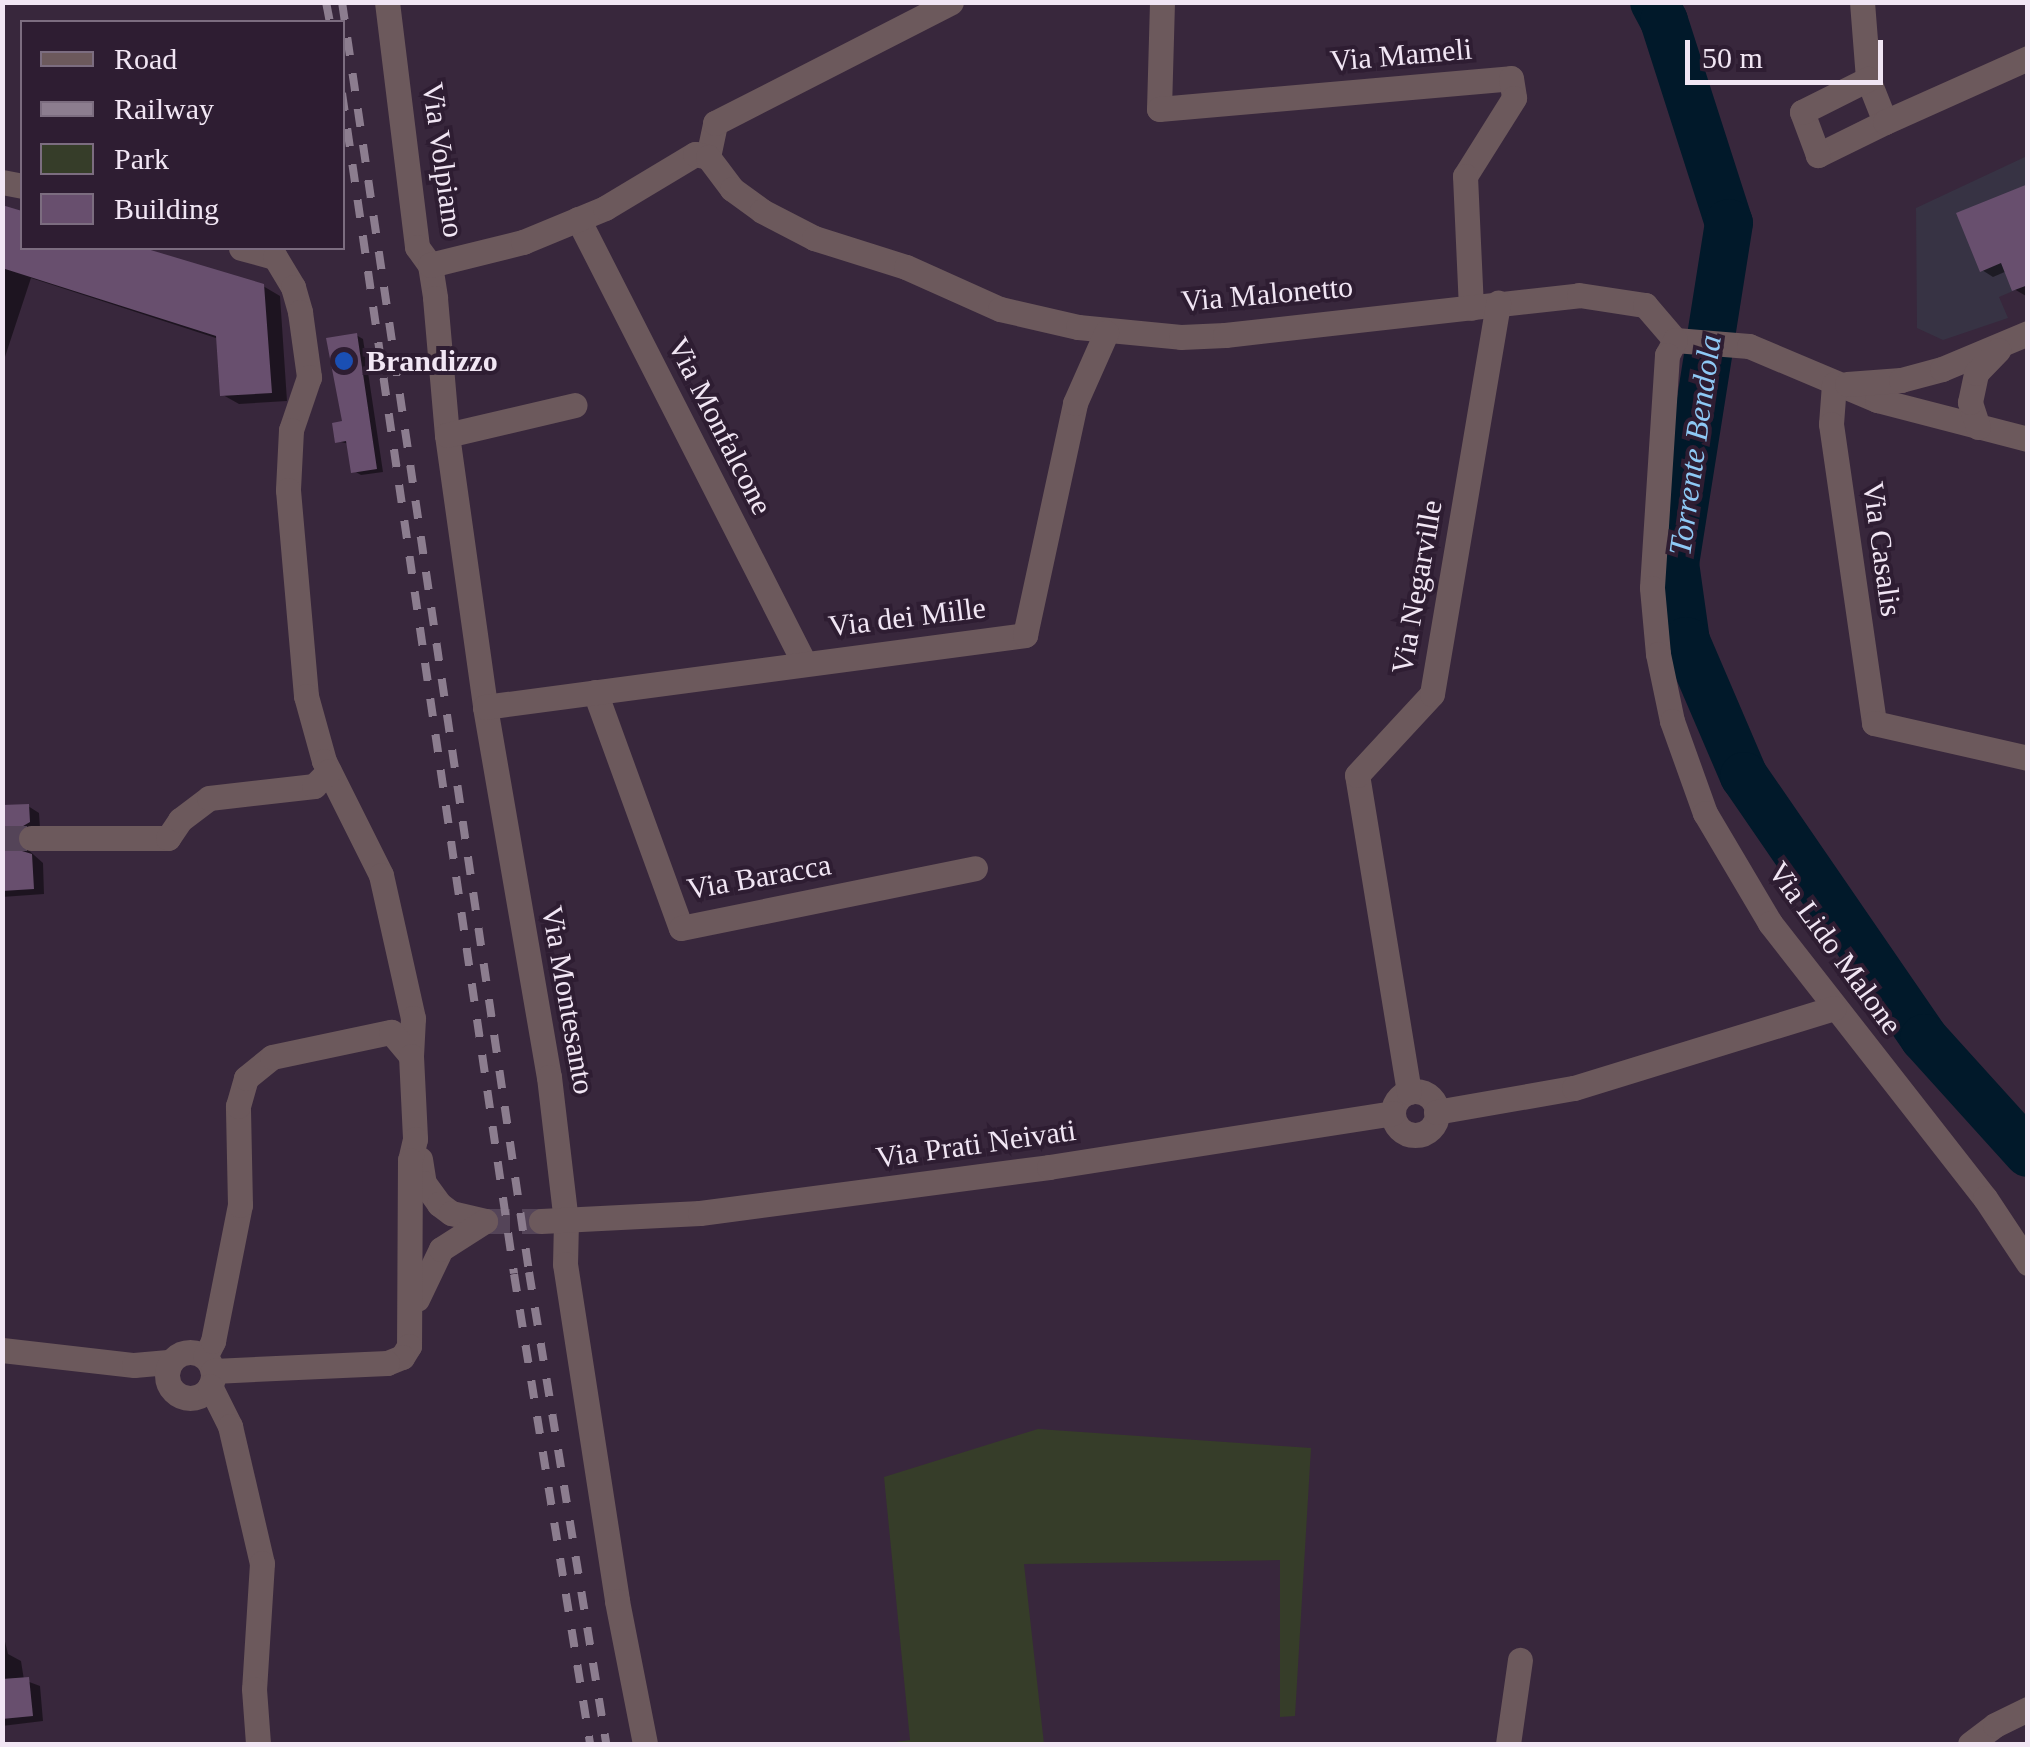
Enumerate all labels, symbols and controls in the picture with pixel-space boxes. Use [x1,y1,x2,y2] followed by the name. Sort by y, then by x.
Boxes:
[20,20,345,250] legend
[1690,20,1888,82] scale bar
[1329,31,1473,79] street label: Via Mameli
[1702,41,1763,74] text: 50 m
[114,42,177,75] text: Road
[414,80,472,240] street label: Via Volpiano
[114,92,214,125] text: Railway
[114,142,169,175] text: Park
[114,192,219,225] text: Building
[1180,269,1354,319] street label: Via Malonetto
[660,331,780,521] street label: Via Monfalcone
[1661,332,1729,558] water label: Torrente Bendola
[366,343,498,379] place label: Brandizzo
[331,348,357,374] marker: Brandizzo
[1855,479,1909,619] street label: Via Casalis
[1384,497,1450,677] street label: Via Negarville
[826,589,988,645] street label: Via dei Mille
[684,847,834,907] street label: Via Baracca
[1760,855,1910,1041] street label: Via Lido Malone
[534,903,602,1097] street label: Via Montesanto
[874,1112,1078,1176] street label: Via Prati Neivati

